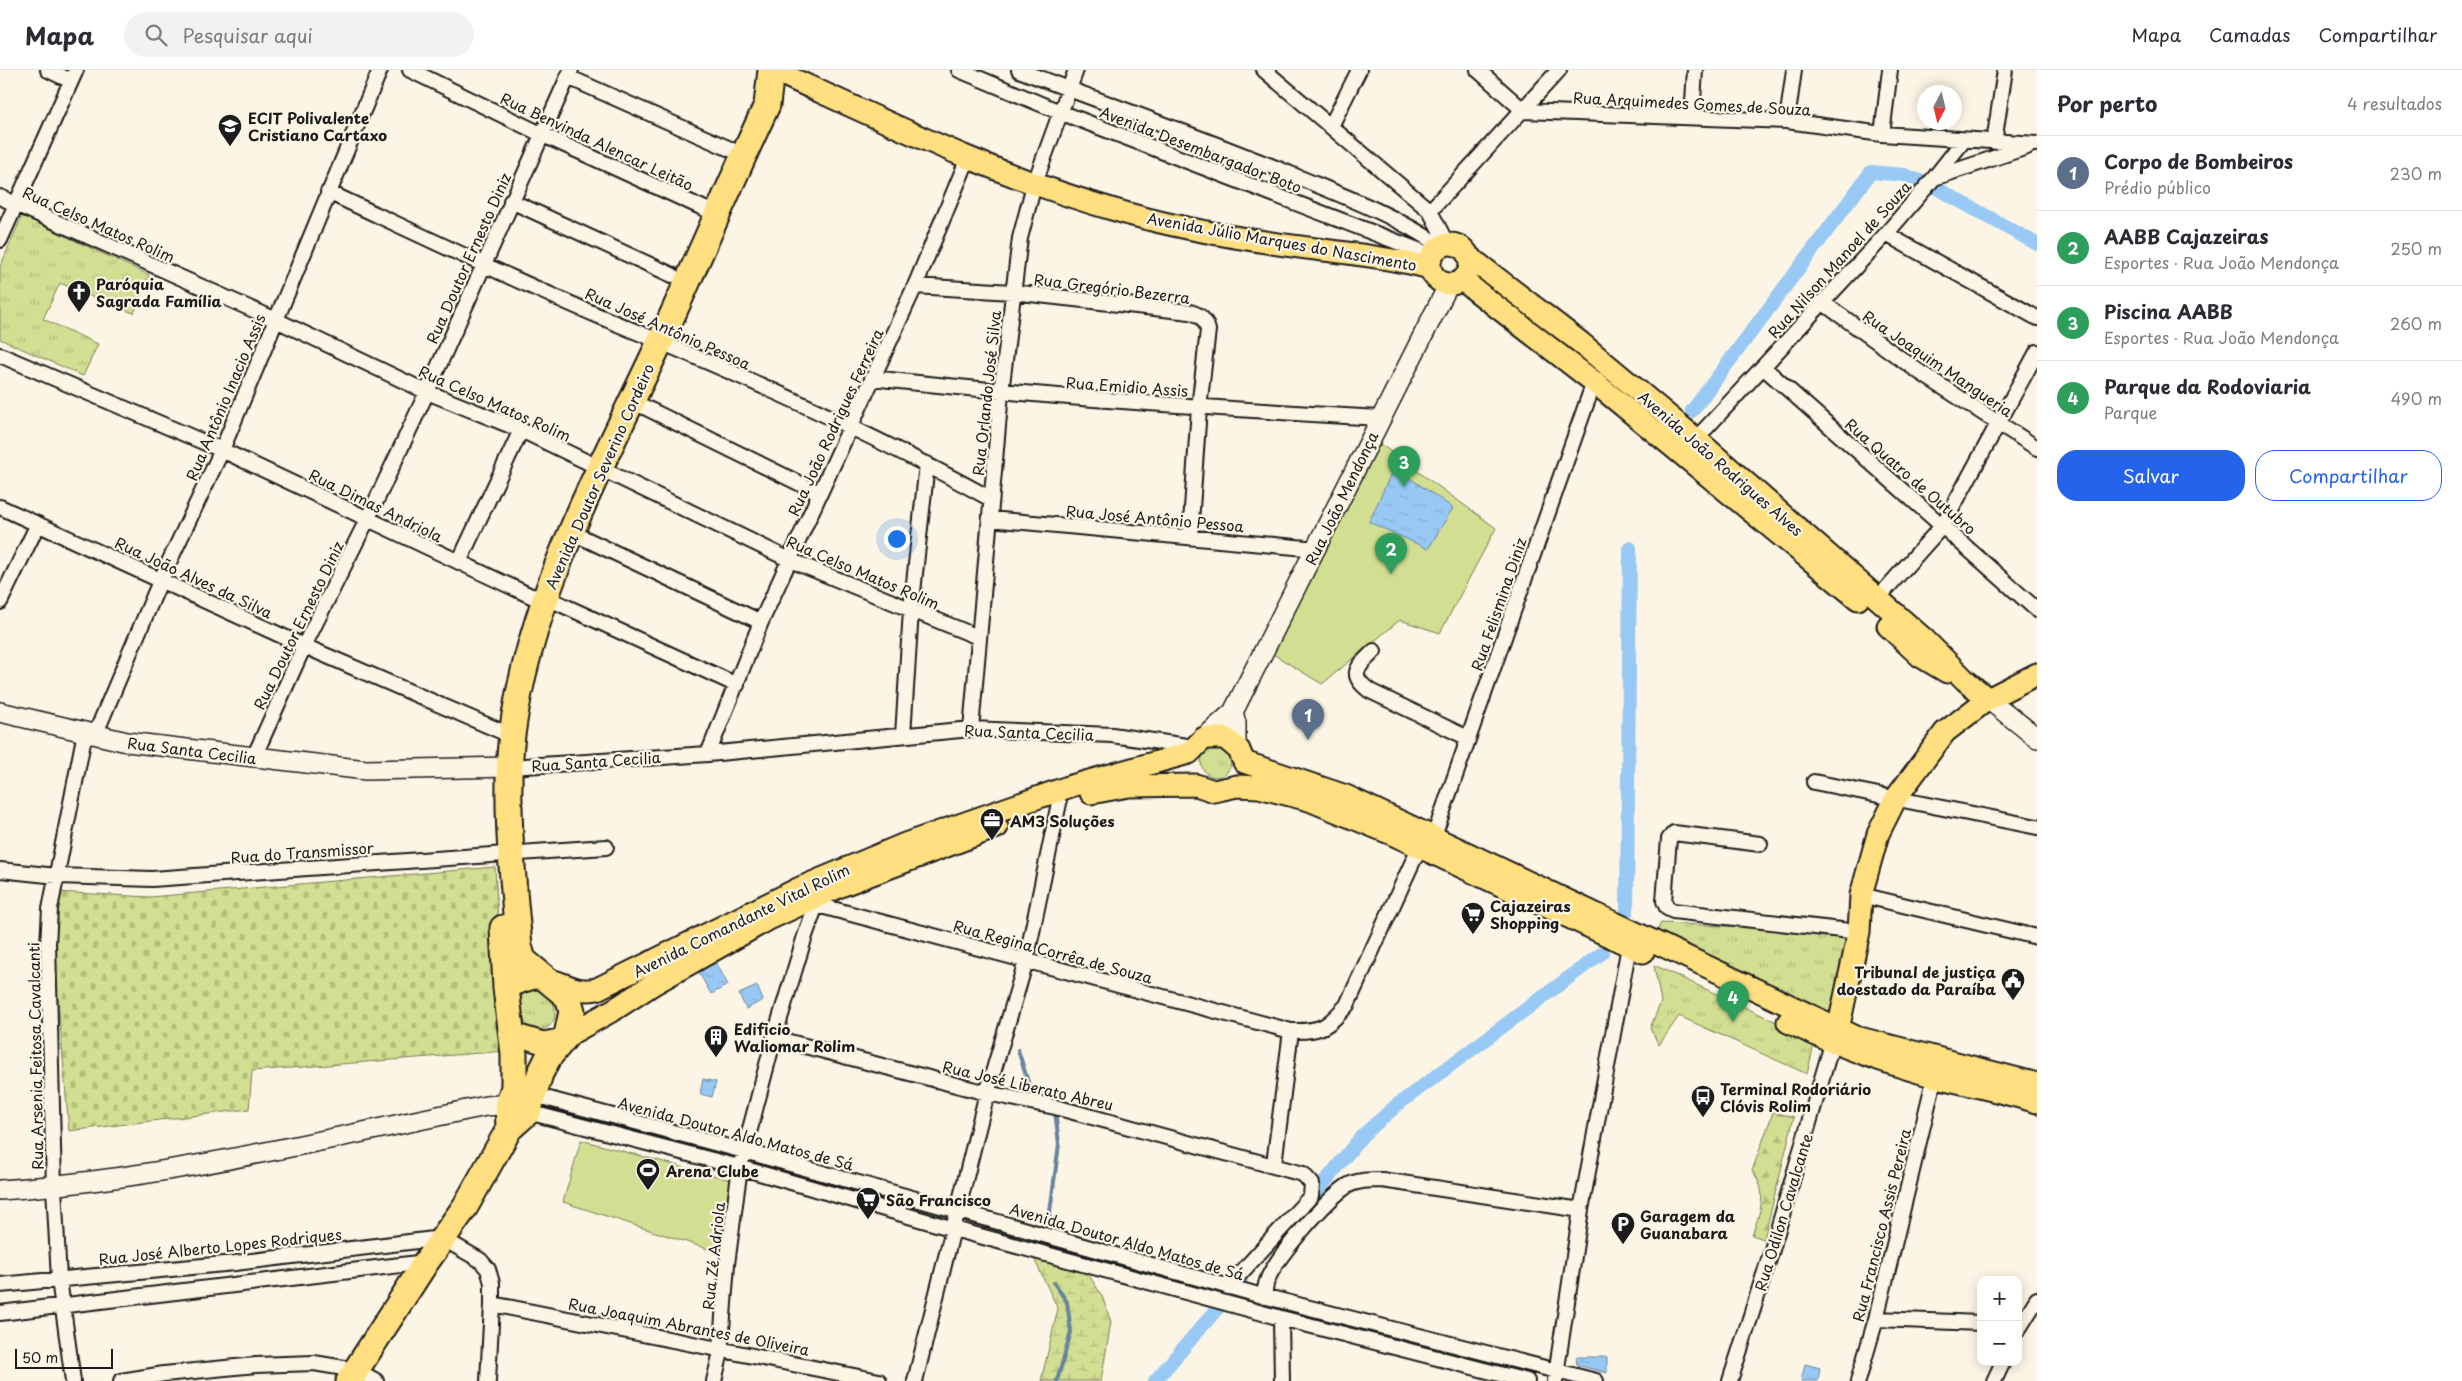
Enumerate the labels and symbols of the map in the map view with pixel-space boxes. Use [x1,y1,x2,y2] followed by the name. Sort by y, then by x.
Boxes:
[1572,85,1812,121] street label: Rua Arquimedes Gomes de Souza
[1917,85,1962,130] north arrow
[497,86,697,196] street label: Rua Benvinda Alencar Leitão
[1097,100,1305,198] street label: Avenida Desembargador Boto
[248,106,387,146] place label: ECIT Polivalente Cristiano Cartaxo
[217,113,243,147] school or university icon: ECIT Polivalente Cristiano Cartaxo
[420,169,516,347] street label: Rua Doutor Ernesto Diniz
[1762,175,1916,343] street label: Rua Nilson Manoel de Souza
[19,180,179,268] street label: Rua Celso Matos Rolim
[1145,206,1419,276] street label: Avenida Júlio Marques do Nascimento
[1033,267,1192,309] street label: Rua Gregório Bezerra
[96,272,223,312] place label: Paróquia Sagrada Família
[66,279,92,313] church icon: Paróquia Sagrada Família
[582,281,755,375] street label: Rua José Antônio Pessoa
[1858,304,2018,422] street label: Rua Joaquim Mangueria
[966,309,1006,477] street label: Rua Orlando José Silva
[179,310,271,484] street label: Rua Antônio Inacio Assis
[781,324,889,520] street label: Rua João Rodrigues Ferreira
[415,359,575,447] street label: Rua Celso Matos Rolim
[539,359,659,593] street label: Avenida Doutor Severino Cordeiro
[1065,370,1189,402] street label: Rua Emidio Assis
[1634,385,1809,541] street label: Avenida João Rodrigues Alves
[1840,413,1982,539] street label: Rua Quatro de Outubro
[1299,427,1384,569] street label: Rua João Mendonça
[1388,446,1420,487] pin: 3
[305,463,447,548] street label: Rua Dimas Andriola
[1065,499,1246,537] street label: Rua José Antônio Pessoa
[884,526,910,552] your location
[783,529,943,615] street label: Rua Celso Matos Rolim
[111,530,277,624] street label: Rua João Alves da Silva
[1375,533,1407,574] pin: 2
[1464,534,1532,674] street label: Rua Felismina Diniz
[247,537,349,713] street label: Rua Doutor Ernesto Diniz
[1292,699,1324,740] pin: 1
[964,718,1095,746] street label: Rua Santa Cecilia
[126,731,259,769] street label: Rua Santa Cecilia
[530,745,662,777] street label: Rua Santa Cecilia
[979,807,1005,841] office icon: AM3 Soluções
[1009,809,1115,832] place label: AM3 Soluções
[230,836,374,868] street label: Rua do Transmissor
[629,857,853,983] street label: Avenida Comandante Vital Rolim
[1490,894,1571,934] place label: Cajazeiras Shopping
[1460,901,1486,935] supermarket icon: Cajazeiras Shopping
[951,913,1156,989] street label: Rua Regina Corrêa de Souza
[22,942,48,1170] street label: Rua Arsenia Feitosa Cavalcanti
[1836,960,1997,1000] place label: Tribunal de justiça doestado da Paraíba
[2000,967,2026,1001] public building icon: Tribunal de justiça doestado da Paraíba
[1717,981,1749,1022] pin: 4
[734,1017,855,1057] place label: Edificio Waliomar Rolim
[703,1024,729,1058] building icon: Edificio Waliomar Rolim
[940,1054,1116,1116] street label: Rua José Liberato Abreu
[1720,1077,1871,1117] place label: Terminal Rodoriário Clóvis Rolim
[1690,1084,1716,1118] bus stop icon: Terminal Rodoriário Clóvis Rolim
[616,1090,857,1176] street label: Avenida Doutor Aldo Matos de Sá
[1846,1125,1916,1324] street label: Rua Francisco Assis Pereira
[1748,1130,1818,1294] street label: Rua Odilon Cavalcante
[635,1157,661,1191] sports icon: Arena Clube
[665,1159,759,1182] place label: Arena Clube
[855,1186,881,1220] supermarket icon: São Francisco
[886,1188,991,1211] place label: São Francisco
[1007,1196,1247,1286] street label: Avenida Doutor Aldo Matos de Sá
[696,1200,730,1311] street label: Rua Zé Adriola
[1640,1204,1736,1244] place label: Garagem da Guanabara
[1610,1211,1636,1245] parking icon: Garagem da Guanabara
[97,1222,343,1270] street label: Rua José Alberto Lopes Rodriques
[567,1291,811,1361] street label: Rua Joaquim Abrantes de Oliveira
[15,1346,112,1369] scale bar

